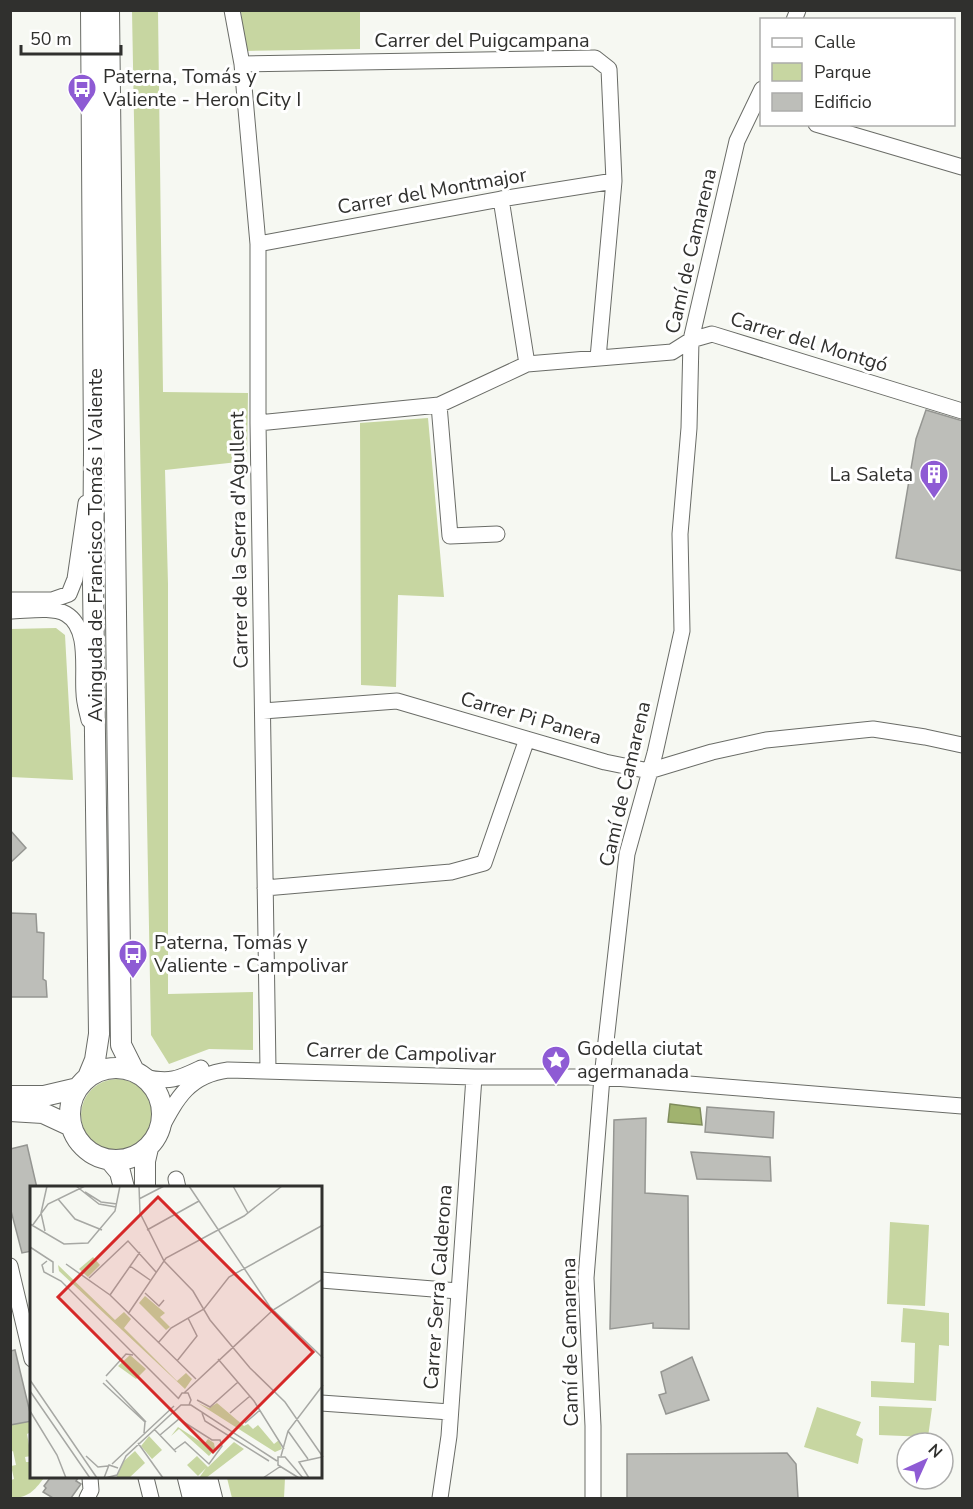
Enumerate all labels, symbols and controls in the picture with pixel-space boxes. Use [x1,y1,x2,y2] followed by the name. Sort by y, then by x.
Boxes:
[21,18,122,56] scale bar
[760,18,955,126] legend
[30,27,72,51] text: 50 m
[374,27,590,54] street label: Carrer del Puigcampana
[814,30,856,54] text: Calle
[814,60,871,84] text: Parque
[102,63,301,113] place label: Paterna, Tomás y Valiente - Heron City I
[66,72,98,114] bus stop icon: Paterna, Tomás y Valiente - Heron City I
[814,90,872,114] text: Edificio
[335,161,529,221] street label: Carrer del Montmajor
[659,166,723,336] street label: Camí de Camarena
[727,305,891,379] street label: Carrer del Montgó
[82,368,109,722] street label: Avinguda de Francisco Tomás i Valiente
[223,410,255,669] street label: Carrer de la Serra d'Agullent
[918,458,950,500] building icon: La Saleta
[829,461,913,488] place label: La Saleta
[457,685,605,751] street label: Carrer Pi Panera
[593,699,657,869] street label: Camí de Camarena
[153,929,348,979] place label: Paterna, Tomás y Valiente - Campolivar
[117,938,149,980] bus stop icon: Paterna, Tomás y Valiente - Campolivar
[577,1035,703,1085] place label: Godella ciutat agermanada
[305,1036,497,1070] street label: Carrer de Campolivar
[540,1044,572,1086] place icon: Godella ciutat agermanada
[417,1183,459,1391] street label: Carrer Serra Calderona
[30,1186,322,1479] inset map
[555,1257,585,1427] street label: Camí de Camarena
[895,1431,955,1491] north arrow
[923,1439,947,1463] text: N

